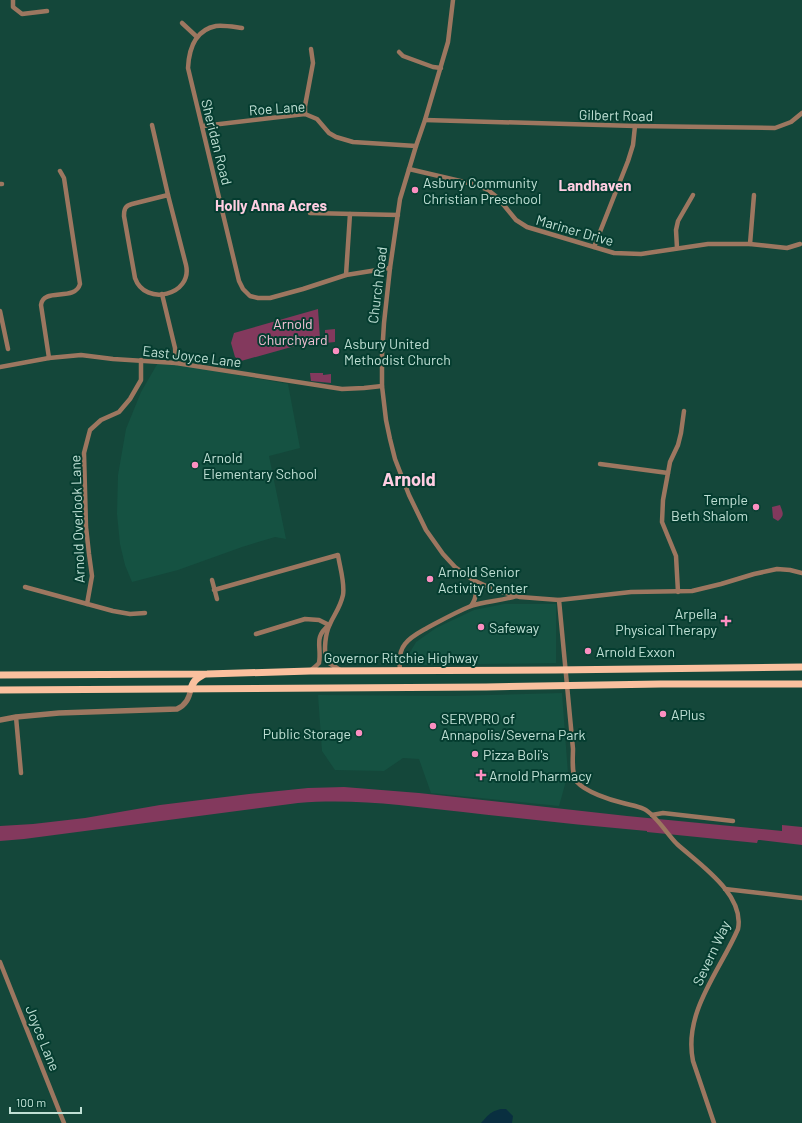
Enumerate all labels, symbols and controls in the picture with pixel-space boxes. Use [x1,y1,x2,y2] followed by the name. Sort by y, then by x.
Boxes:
[198,97,236,187] street label: Sheridan Road
[248,98,306,118] street label: Roe Lane
[579,106,653,124] street label: Gilbert Road
[423,174,541,207] place label: Asbury Community Christian Preschool
[559,176,631,194] district label: Landhaven
[410,185,420,195] marker: Asbury Community Christian Preschool
[215,196,328,214] district label: Holly Anna Acres
[534,211,616,249] street label: Mariner Drive
[364,246,390,324] street label: Church Road
[258,315,328,348] park label: Arnold Churchyard
[344,335,451,368] place label: Asbury United Methodist Church
[142,342,242,370] street label: East Joyce Lane
[331,346,341,356] marker: Asbury United Methodist Church
[203,449,317,482] place label: Arnold Elementary School
[66,455,88,583] street label: Arnold Overlook Lane
[190,460,200,470] marker: Arnold Elementary School
[382,468,436,490] district label: Arnold
[671,491,748,524] place label: Temple Beth Shalom
[751,502,761,512] marker: Temple Beth Shalom
[438,563,528,596] place label: Arnold Senior Activity Center
[425,574,435,584] marker: Arnold Senior Activity Center
[615,605,718,638] place label: Arpella Physical Therapy
[720,615,732,627] marker: Arpella Physical Therapy
[489,619,540,636] place label: Safeway
[476,622,486,632] marker: Safeway
[596,643,675,660] place label: Arnold Exxon
[583,646,593,656] marker: Arnold Exxon
[324,649,479,666] street label: Governor Ritchie Highway
[671,706,706,723] place label: APlus
[658,709,668,719] marker: APlus
[441,710,586,743] place label: SERVPRO of Annapolis/Severna Park
[428,721,438,731] marker: SERVPRO of Annapolis/Severna Park
[263,725,351,742] place label: Public Storage
[354,728,364,738] marker: Public Storage
[483,746,549,763] place label: Pizza Boli's
[470,749,480,759] marker: Pizza Boli's
[489,767,592,784] place label: Arnold Pharmacy
[476,770,486,780] marker: Arnold Pharmacy
[689,917,734,988] street label: Severn Way
[22,1003,64,1073] street label: Joyce Lane
[10,1089,81,1115] scale bar
[16,1095,46,1109] text: 100 m

